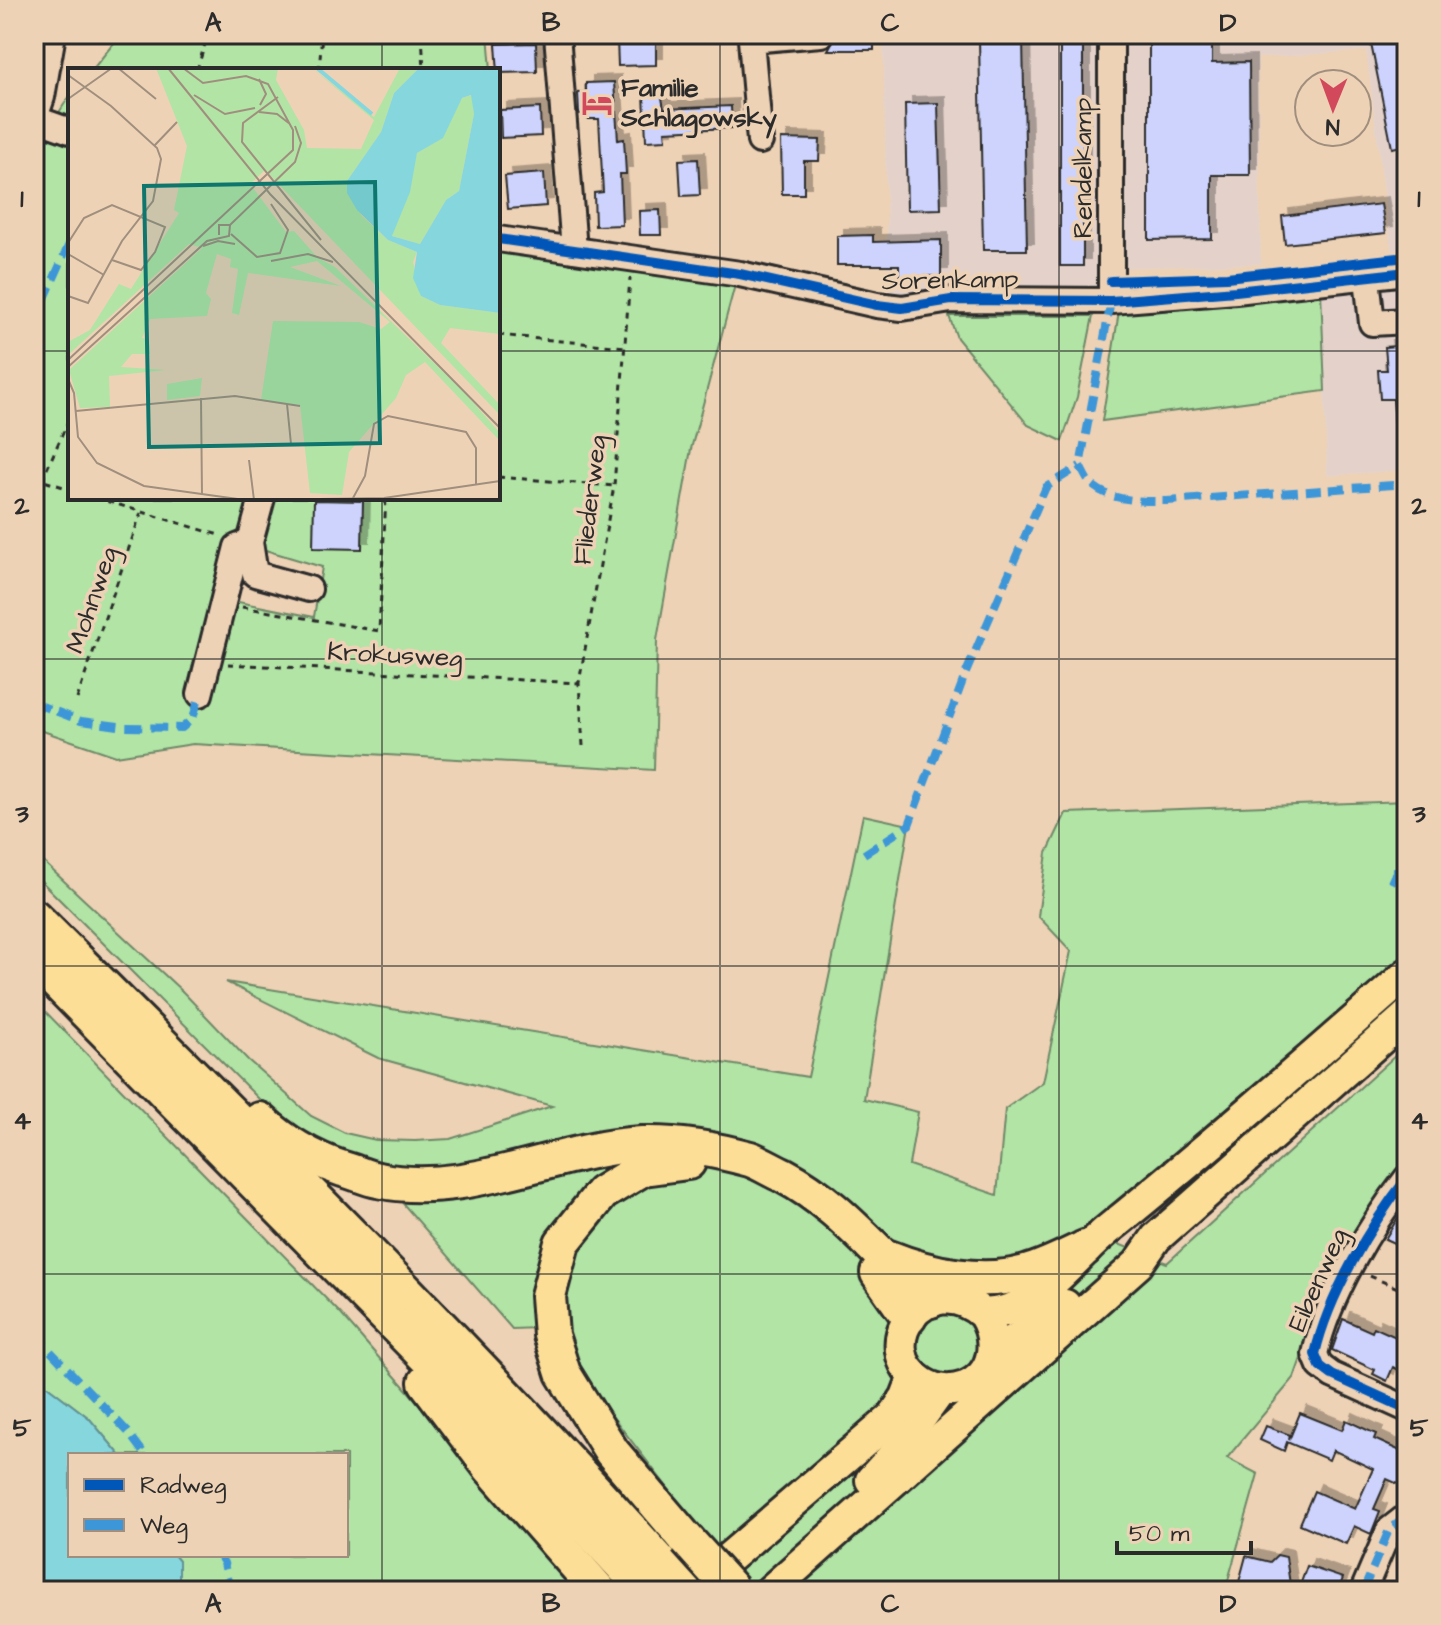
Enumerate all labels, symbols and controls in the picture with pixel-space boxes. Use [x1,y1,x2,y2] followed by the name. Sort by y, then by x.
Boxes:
[205,5,222,41] text: A
[542,5,561,41] text: B
[881,5,900,41] text: C
[1220,5,1237,41] text: D
[68,68,500,500] inset map
[1293,68,1373,148] north arrow
[620,70,777,139] place label: Familie Schlagowsky
[580,86,614,120] hotel icon: Familie Schlagowsky
[1065,98,1101,239] street label: Rendelkamp
[1325,111,1340,142] text: N
[20,181,24,217] text: 1
[1417,181,1421,217] text: 1
[881,261,1019,299] street label: Sorenkamp
[564,433,618,567] street label: Fliederweg
[14,488,30,524] text: 2
[1411,488,1427,524] text: 2
[57,542,129,659] street label: Mohnweg
[326,633,464,679] street label: Krokusweg
[14,796,29,832] text: 3
[1411,796,1426,832] text: 3
[13,1103,31,1139] text: 4
[1410,1103,1428,1139] text: 4
[1279,1223,1359,1338] street label: Eibenweg
[13,1410,32,1446] text: 5
[1410,1410,1429,1446] text: 5
[68,1453,348,1557] legend
[140,1469,226,1504] text: Radweg
[1117,1505,1251,1555] scale bar
[140,1509,188,1544] text: Weg
[1129,1517,1190,1551] text: 50 m
[205,1586,222,1622] text: A
[542,1586,561,1622] text: B
[881,1586,900,1622] text: C
[1220,1586,1237,1622] text: D

